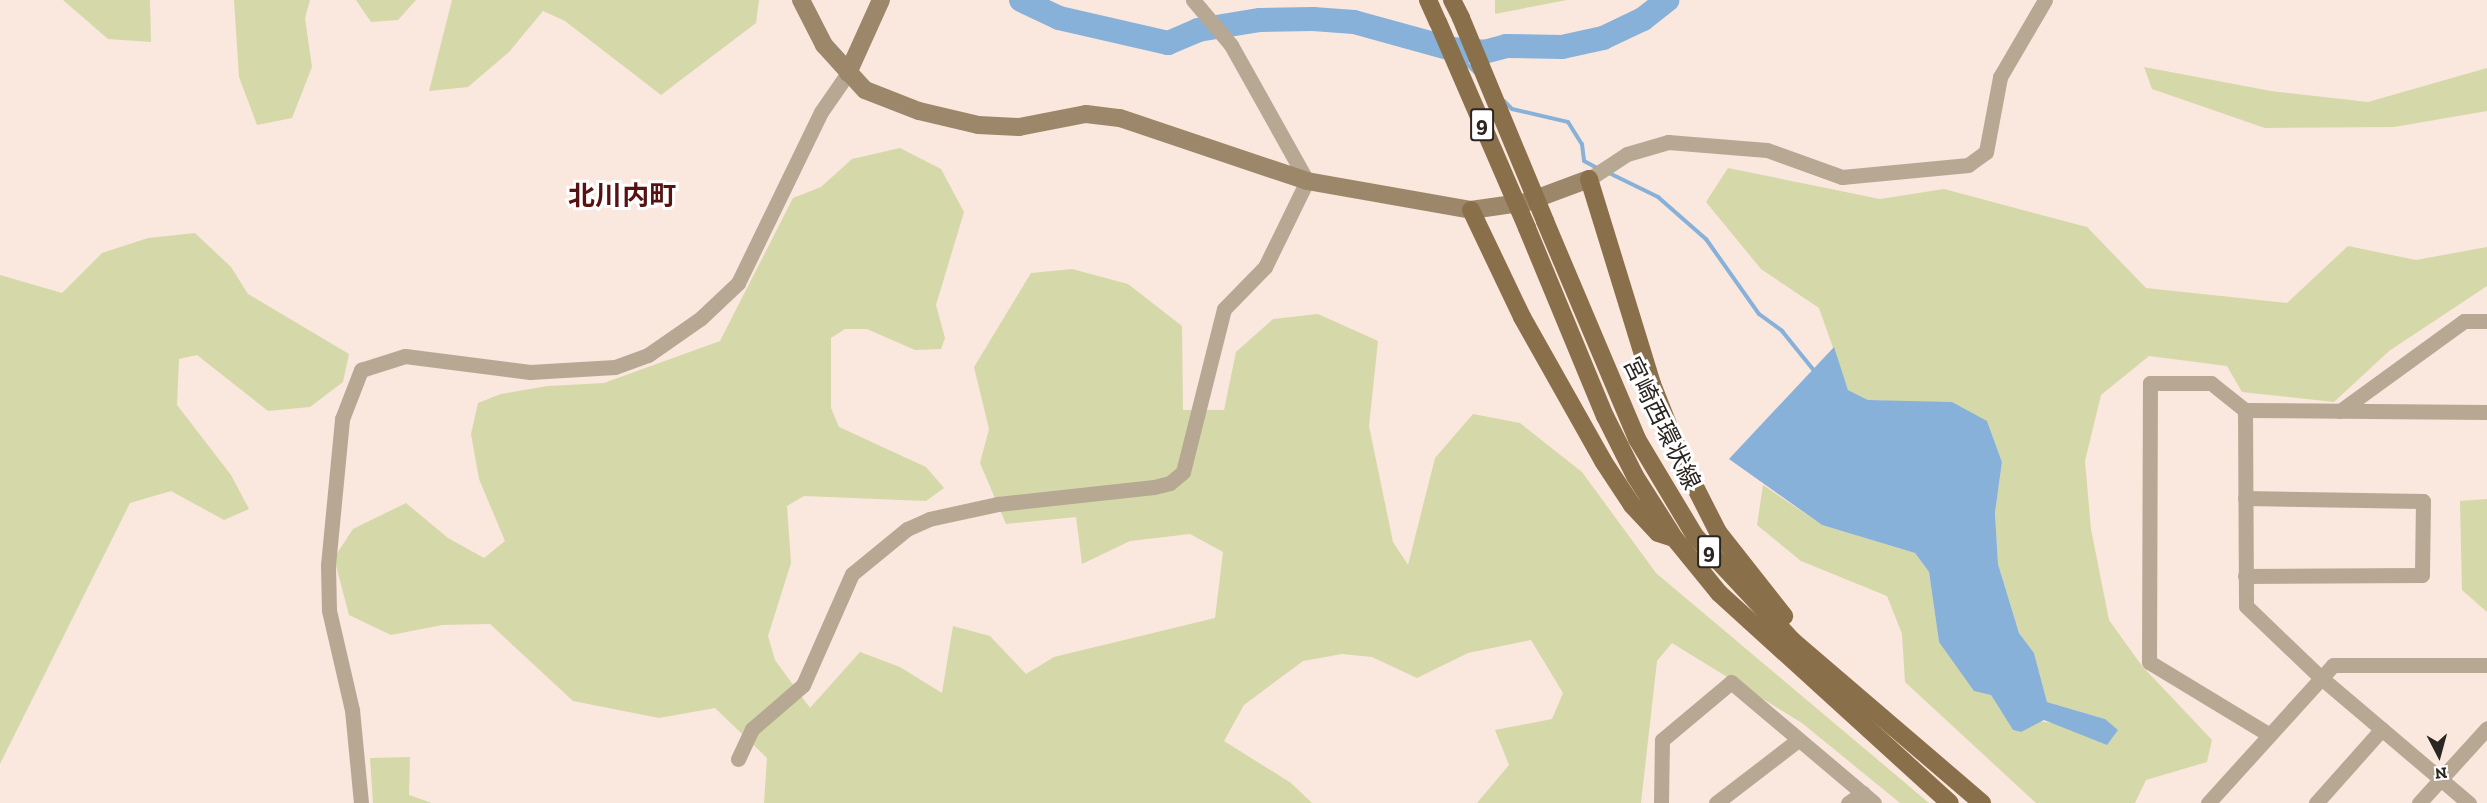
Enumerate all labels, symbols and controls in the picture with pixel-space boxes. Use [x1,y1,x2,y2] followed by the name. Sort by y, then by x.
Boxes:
[1470,106,1494,144] road number: 9
[568,181,676,213] district label: 北川内町
[1617,352,1707,494] street label: 宮崎西環状線
[1697,533,1721,571] road number: 9
[2409,725,2469,785] north arrow
[2434,763,2448,783] text: N

